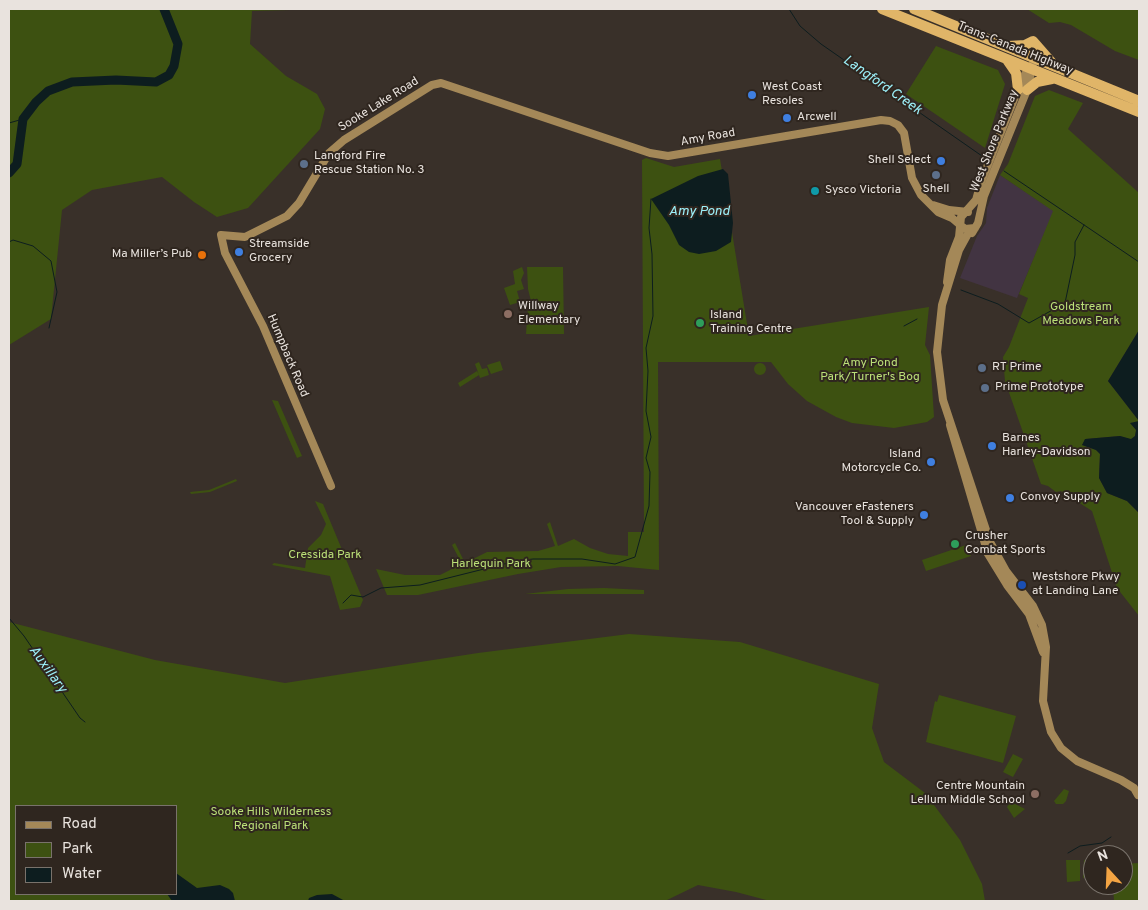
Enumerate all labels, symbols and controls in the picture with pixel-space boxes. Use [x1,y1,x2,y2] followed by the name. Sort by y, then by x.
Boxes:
[955,19,1075,79] street label: Trans-Canada Highway
[839,53,925,119] water label: Langford Creek
[336,75,422,135] street label: Sooke Lake Road
[762,81,822,109] place label: West Coast Resoles
[968,88,1022,194] street label: West Shore Parkway
[746,89,758,101] marker: West Coast Resoles
[797,111,837,125] place label: Arcwell
[781,112,793,124] marker: Arcwell
[680,126,736,150] street label: Amy Road
[314,150,424,178] place label: Langford Fire Rescue Station No. 3
[868,154,931,168] place label: Shell Select
[935,155,947,167] marker: Shell Select
[298,158,310,170] marker: Langford Fire Rescue Station No. 3
[930,169,942,181] marker: Shell
[923,183,949,197] place label: Shell
[825,184,901,198] place label: Sysco Victoria
[809,185,821,197] marker: Sysco Victoria
[668,204,730,220] water label: Amy Pond
[249,238,309,266] place label: Streamside Grocery
[233,246,245,258] marker: Streamside Grocery
[112,248,192,262] place label: Ma Miller’s Pub
[196,249,208,261] marker: Ma Miller’s Pub
[518,300,580,328] place label: Willway Elementary
[1042,301,1120,329] park label: Goldstream Meadows Park
[502,308,514,320] marker: Willway Elementary
[710,309,792,337] place label: Island Training Centre
[263,312,311,400] street label: Humpback Road
[694,317,706,329] marker: Island Training Centre
[820,357,920,385] park label: Amy Pond Park/Turner's Bog
[992,361,1042,375] place label: RT Prime
[976,362,988,374] marker: RT Prime
[995,381,1084,395] place label: Prime Prototype
[979,382,991,394] marker: Prime Prototype
[1002,432,1091,460] place label: Barnes Harley-Davidson
[986,440,998,452] marker: Barnes Harley-Davidson
[841,448,921,476] place label: Island Motorcycle Co.
[925,456,937,468] marker: Island Motorcycle Co.
[1020,491,1100,505] place label: Convoy Supply
[1004,492,1016,504] marker: Convoy Supply
[795,501,914,529] place label: Vancouver eFasteners Tool & Supply
[918,509,930,521] marker: Vancouver eFasteners Tool & Supply
[965,530,1046,558] place label: Crusher Combat Sports
[949,538,961,550] marker: Crusher Combat Sports
[288,549,362,563] park label: Cressida Park
[451,558,531,572] park label: Harlequin Park
[1032,571,1120,599] place label: Westshore Pkwy at Landing Lane
[1016,579,1028,591] marker: Westshore Pkwy at Landing Lane
[24,643,70,697] water label: Auxillary
[910,780,1025,808] place label: Centre Mountain Lellum Middle School
[1029,788,1041,800] marker: Centre Mountain Lellum Middle School
[15,805,178,895] legend
[211,806,331,834] park label: Sooke Hills Wilderness Regional Park
[62,815,97,834] text: Road
[62,840,93,859] text: Park
[1083,845,1133,895] north arrow
[1095,847,1111,866] text: N
[62,865,101,884] text: Water

